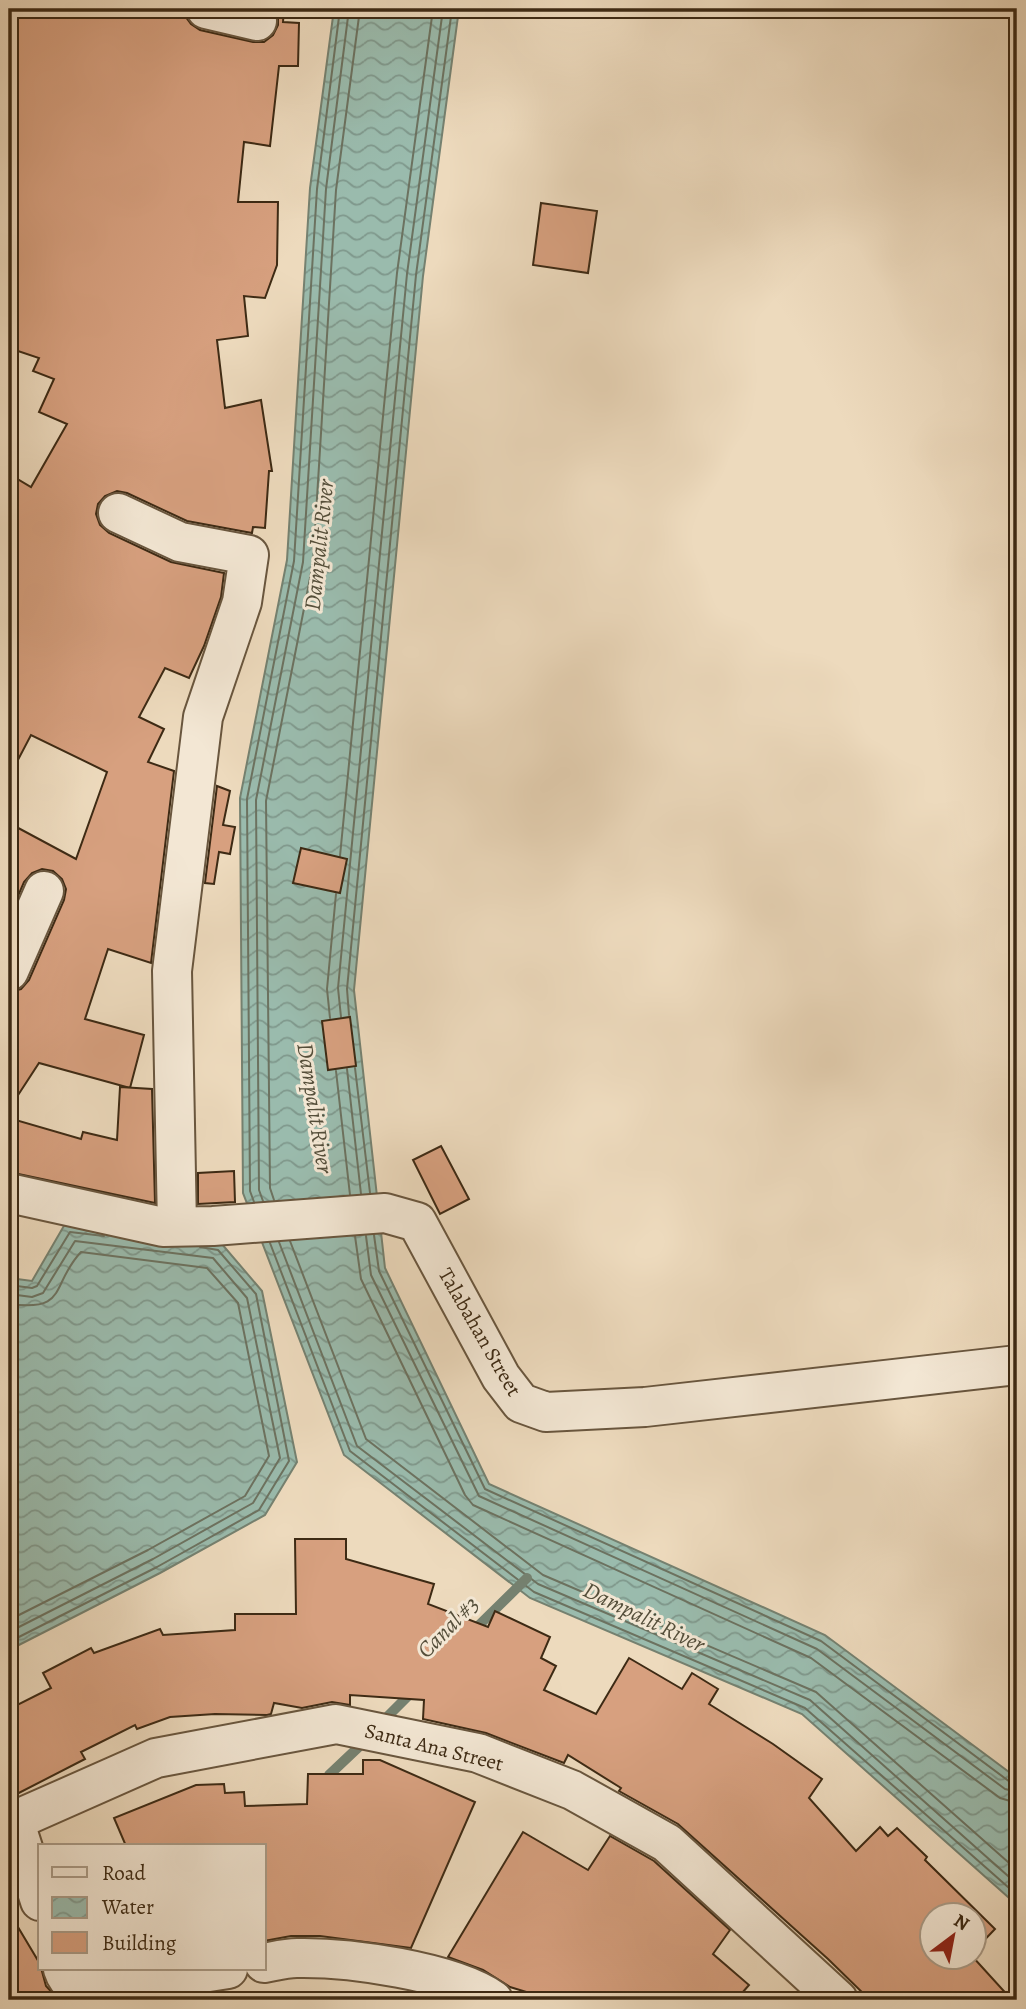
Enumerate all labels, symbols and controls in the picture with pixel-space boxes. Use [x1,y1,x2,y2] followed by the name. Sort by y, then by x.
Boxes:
[297,477,341,612] water label: Dampalit River
[289,1041,341,1176] water label: Dampalit River
[432,1263,528,1401] street label: Talabahan Street
[578,1574,711,1660] water label: Dampalit River
[410,1589,486,1665] water label: Canal #3
[362,1716,506,1778] street label: Santa Ana Street
[38,1844,266,1970] legend
[102,1859,146,1887] text: Road
[101,1893,154,1921] text: Water
[918,1900,988,1970] north arrow
[949,1908,974,1937] text: N
[102,1929,177,1957] text: Building

